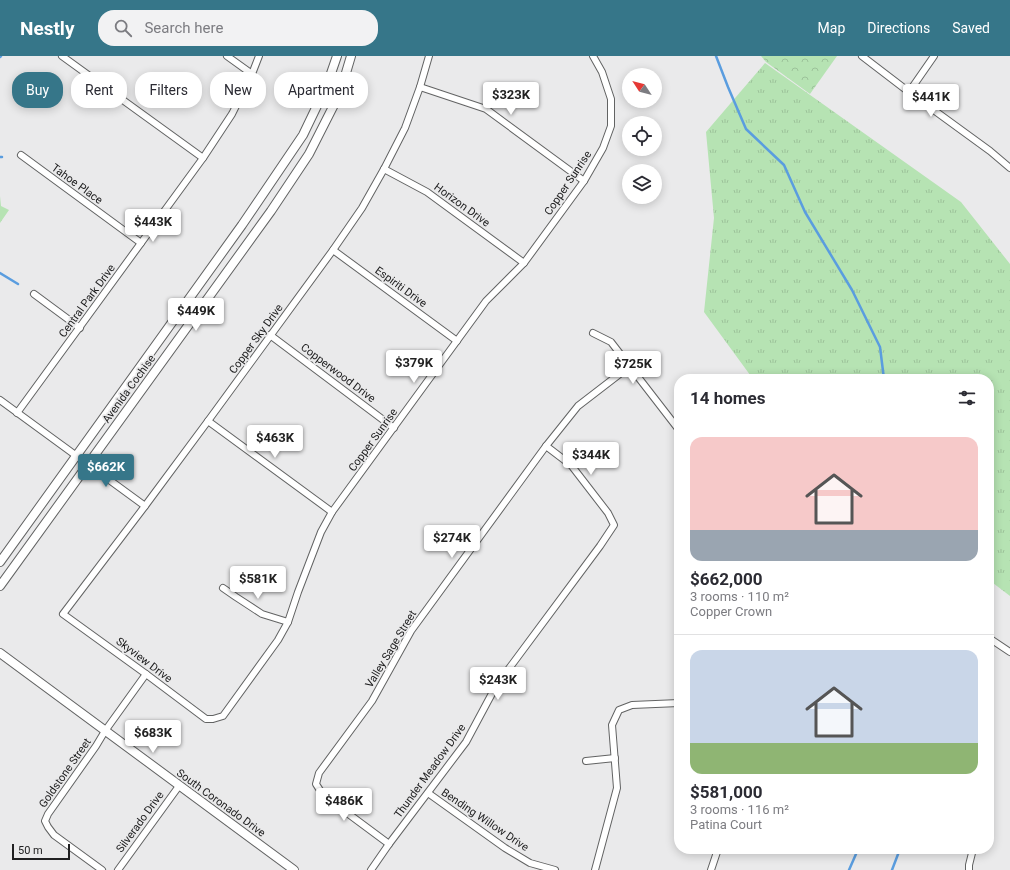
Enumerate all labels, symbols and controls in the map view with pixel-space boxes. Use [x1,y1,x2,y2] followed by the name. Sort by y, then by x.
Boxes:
[98,10,378,46] search box
[20,17,74,40] text: Nestly
[112,17,134,39] icon: search
[144,19,223,37] text: Search here
[818,20,845,36] text: Map
[867,20,930,36] text: Directions
[952,20,990,36] text: Saved
[622,68,662,108] north arrow
[622,68,662,204] map controls
[12,72,63,108] chip: Buy
[71,72,127,108] chip: Rent
[135,72,202,108] chip: Filters
[210,72,266,108] chip: New
[274,72,368,108] chip: Apartment
[483,82,539,116] pin: $323K
[903,84,959,118] pin: $441K
[492,87,530,102] text: $323K
[912,89,950,104] text: $441K
[622,116,662,156] button: locate
[542,148,594,218] street label: Copper Sunrise
[49,161,105,207] street label: Tahoe Place
[622,164,662,204] button: layers
[432,180,493,230] street label: Horizon Drive
[125,209,181,243] pin: $443K
[134,214,172,229] text: $443K
[56,262,118,340] street label: Central Park Drive
[373,264,430,310] street label: Espiriti Drive
[168,298,224,332] pin: $449K
[226,302,286,376] street label: Copper Sky Drive
[177,303,215,318] text: $449K
[298,341,378,405] street label: Copperwood Drive
[386,350,442,384] pin: $379K
[605,351,661,385] pin: $725K
[100,352,158,426] street label: Avenida Cochise
[395,355,433,370] text: $379K
[614,356,652,371] text: $725K
[956,387,978,409] icon: filters
[690,388,766,408] text: 14 homes
[346,406,400,474] street label: Copper Sunrise
[247,425,303,459] pin: $463K
[256,430,294,445] text: $463K
[563,442,619,476] pin: $344K
[572,447,610,462] text: $344K
[78,454,134,488] pin: $662K
[87,459,125,474] text: $662K
[798,463,870,535] icon: home
[424,525,480,559] pin: $274K
[433,530,471,545] text: $274K
[230,566,286,600] pin: $581K
[690,569,762,589] text: $662,000
[239,571,277,586] text: $581K
[690,589,789,604] text: 3 rooms · 110 m²
[690,604,772,619] text: Copper Crown
[363,608,419,690] street label: Valley Sage Street
[113,635,175,685] street label: Skyview Drive
[470,667,526,701] pin: $243K
[479,672,517,687] text: $243K
[798,676,870,748] icon: home
[125,720,181,754] pin: $683K
[392,721,469,820] street label: Thunder Meadow Drive
[134,725,172,740] text: $683K
[36,735,94,810] street label: Goldstone Street
[174,766,268,840] street label: South Coronado Drive
[690,782,762,802] text: $581,000
[439,786,531,854] street label: Bending Willow Drive
[316,788,372,822] pin: $486K
[113,789,167,855] street label: Silverado Drive
[325,793,363,808] text: $486K
[690,802,789,817] text: 3 rooms · 116 m²
[690,817,762,832] text: Patina Court
[12,842,70,861] scale bar
[18,844,43,857] text: 50 m

